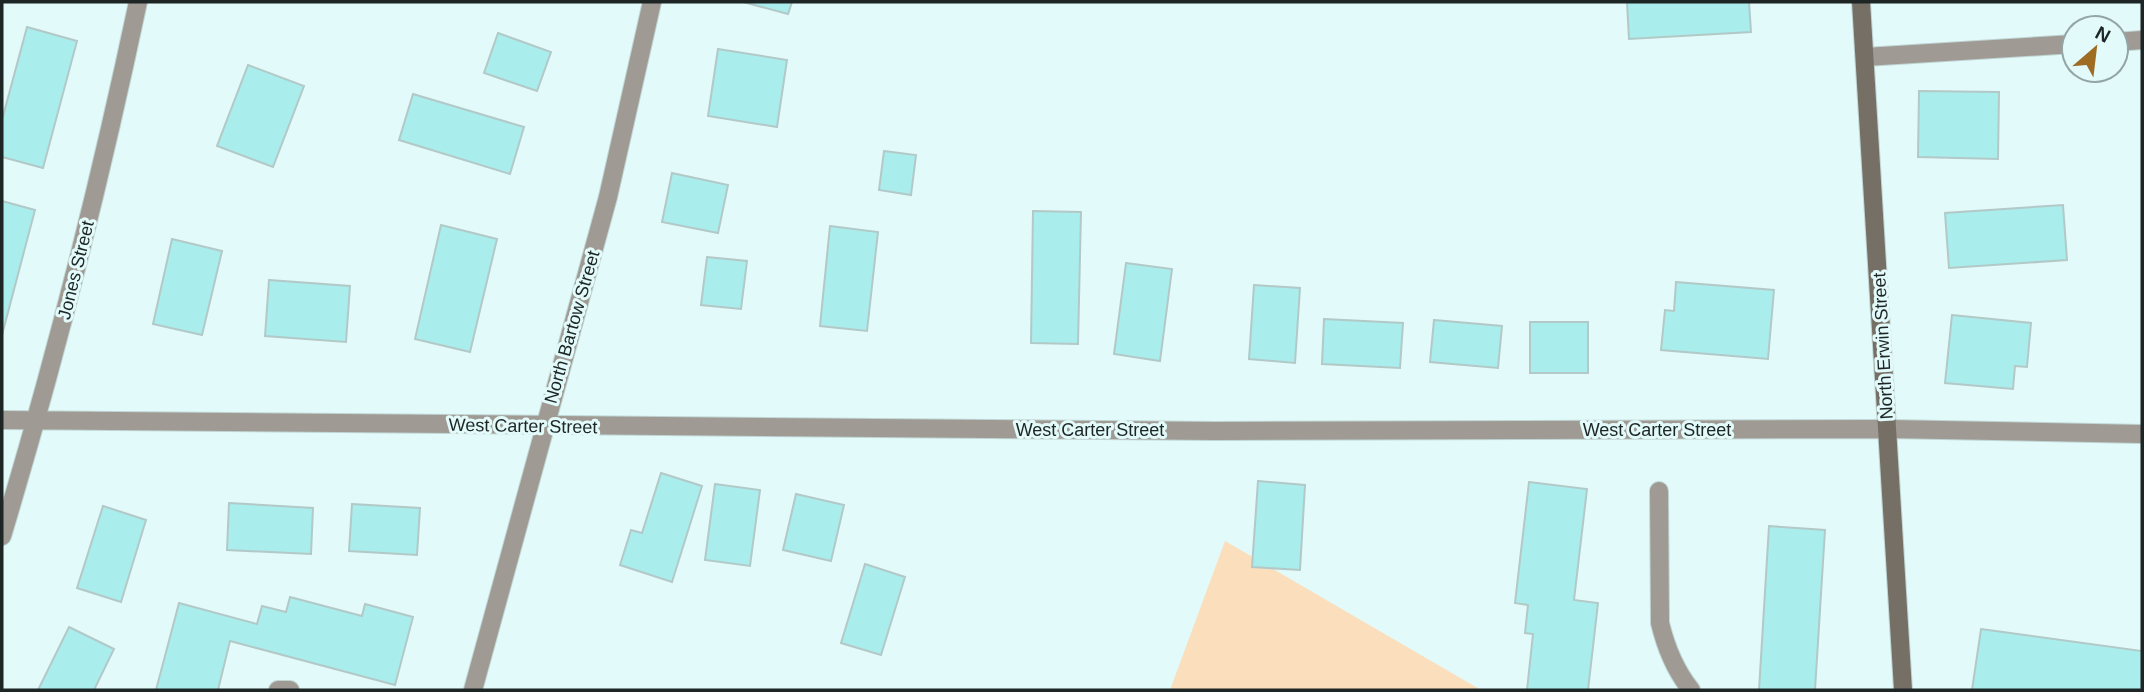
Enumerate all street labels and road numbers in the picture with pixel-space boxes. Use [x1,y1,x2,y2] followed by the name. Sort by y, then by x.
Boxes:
[54,219,98,321] street label: Jones Street
[541,248,603,406] street label: North Bartow Street
[1869,272,1897,420] street label: North Erwin Street
[448,415,598,437] street label: West Carter Street
[1016,420,1164,440] street label: West Carter Street
[1583,420,1731,440] street label: West Carter Street

